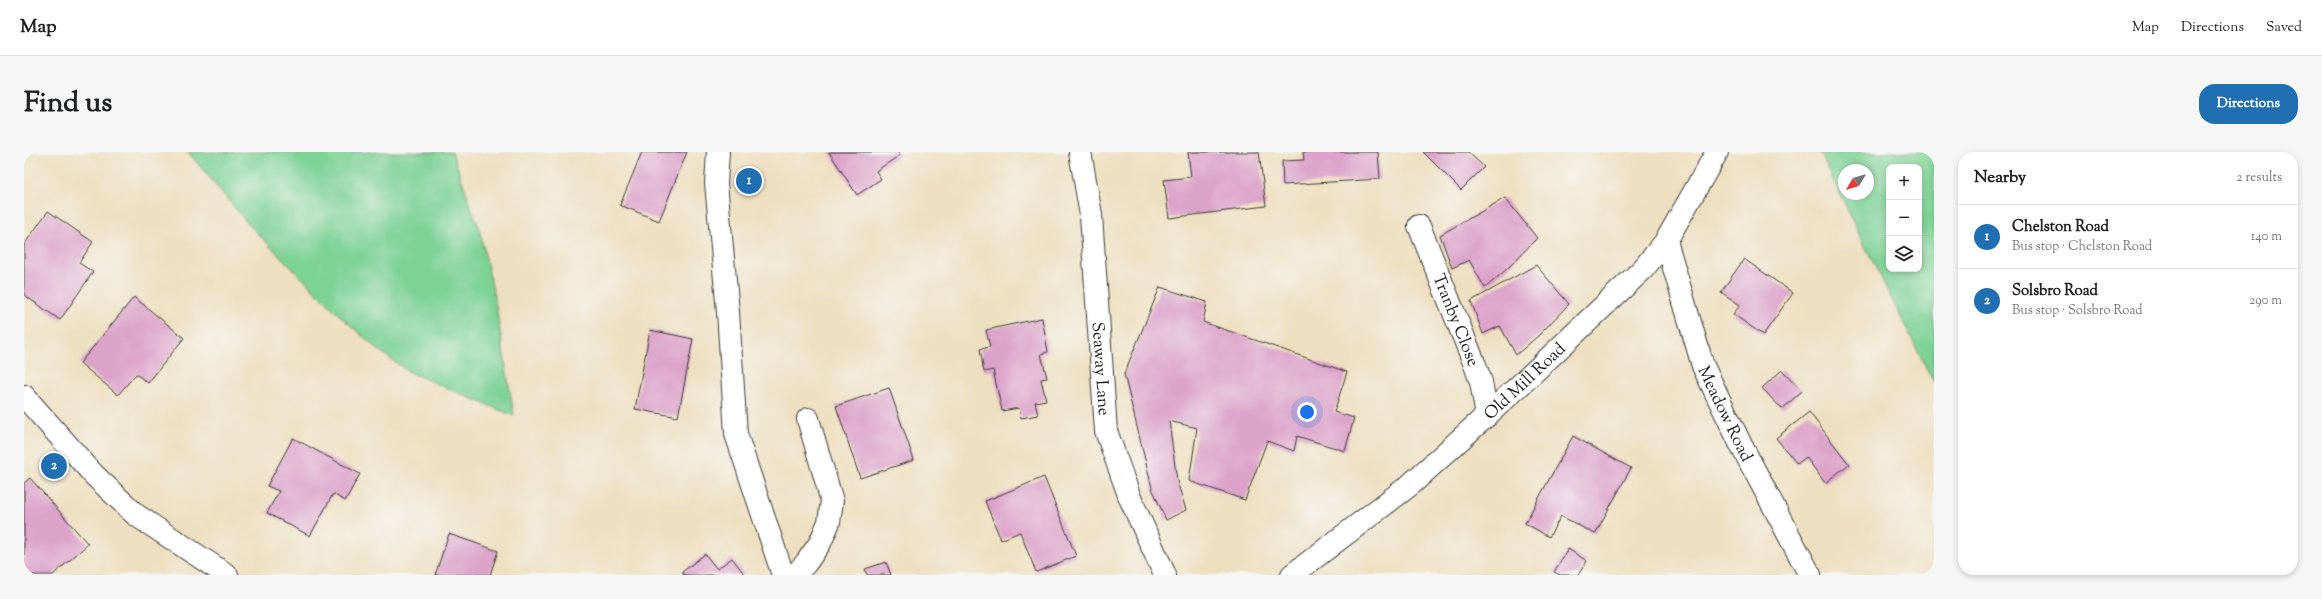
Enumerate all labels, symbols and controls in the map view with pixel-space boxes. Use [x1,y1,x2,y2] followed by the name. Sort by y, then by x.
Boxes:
[20,14,57,41] text: Map
[2132,18,2159,38] text: Map
[2181,18,2244,38] text: Directions
[2266,18,2302,38] text: Saved
[24,84,112,124] text: Find us
[2199,84,2298,124] button: Directions
[1838,164,1874,200] north arrow
[1886,164,1922,272] map controls
[1886,164,1922,200] button: +
[736,166,762,196] pin: 1
[1974,166,2026,190] text: Nearby
[2237,169,2282,187] text: 2 results
[1886,200,1922,236] button: −
[2012,217,2109,238] text: Chelston Road
[1985,228,1989,246] text: 1
[2251,228,2282,246] text: 140 m
[1886,236,1922,272] button: layers
[2012,238,2152,256] text: Bus stop · Chelston Road
[1425,271,1484,370] street label: Tranby Close
[2012,281,2098,302] text: Solsbro Road
[1984,292,1990,310] text: 2
[2249,292,2282,310] text: 290 m
[2012,302,2143,320] text: Bus stop · Solsbro Road
[1084,321,1115,417] street label: Seaway Lane
[1479,338,1572,426] street label: Old Mill Road
[1691,362,1758,467] street label: Meadow Road
[1297,402,1317,422] your location
[41,451,67,481] pin: 2

